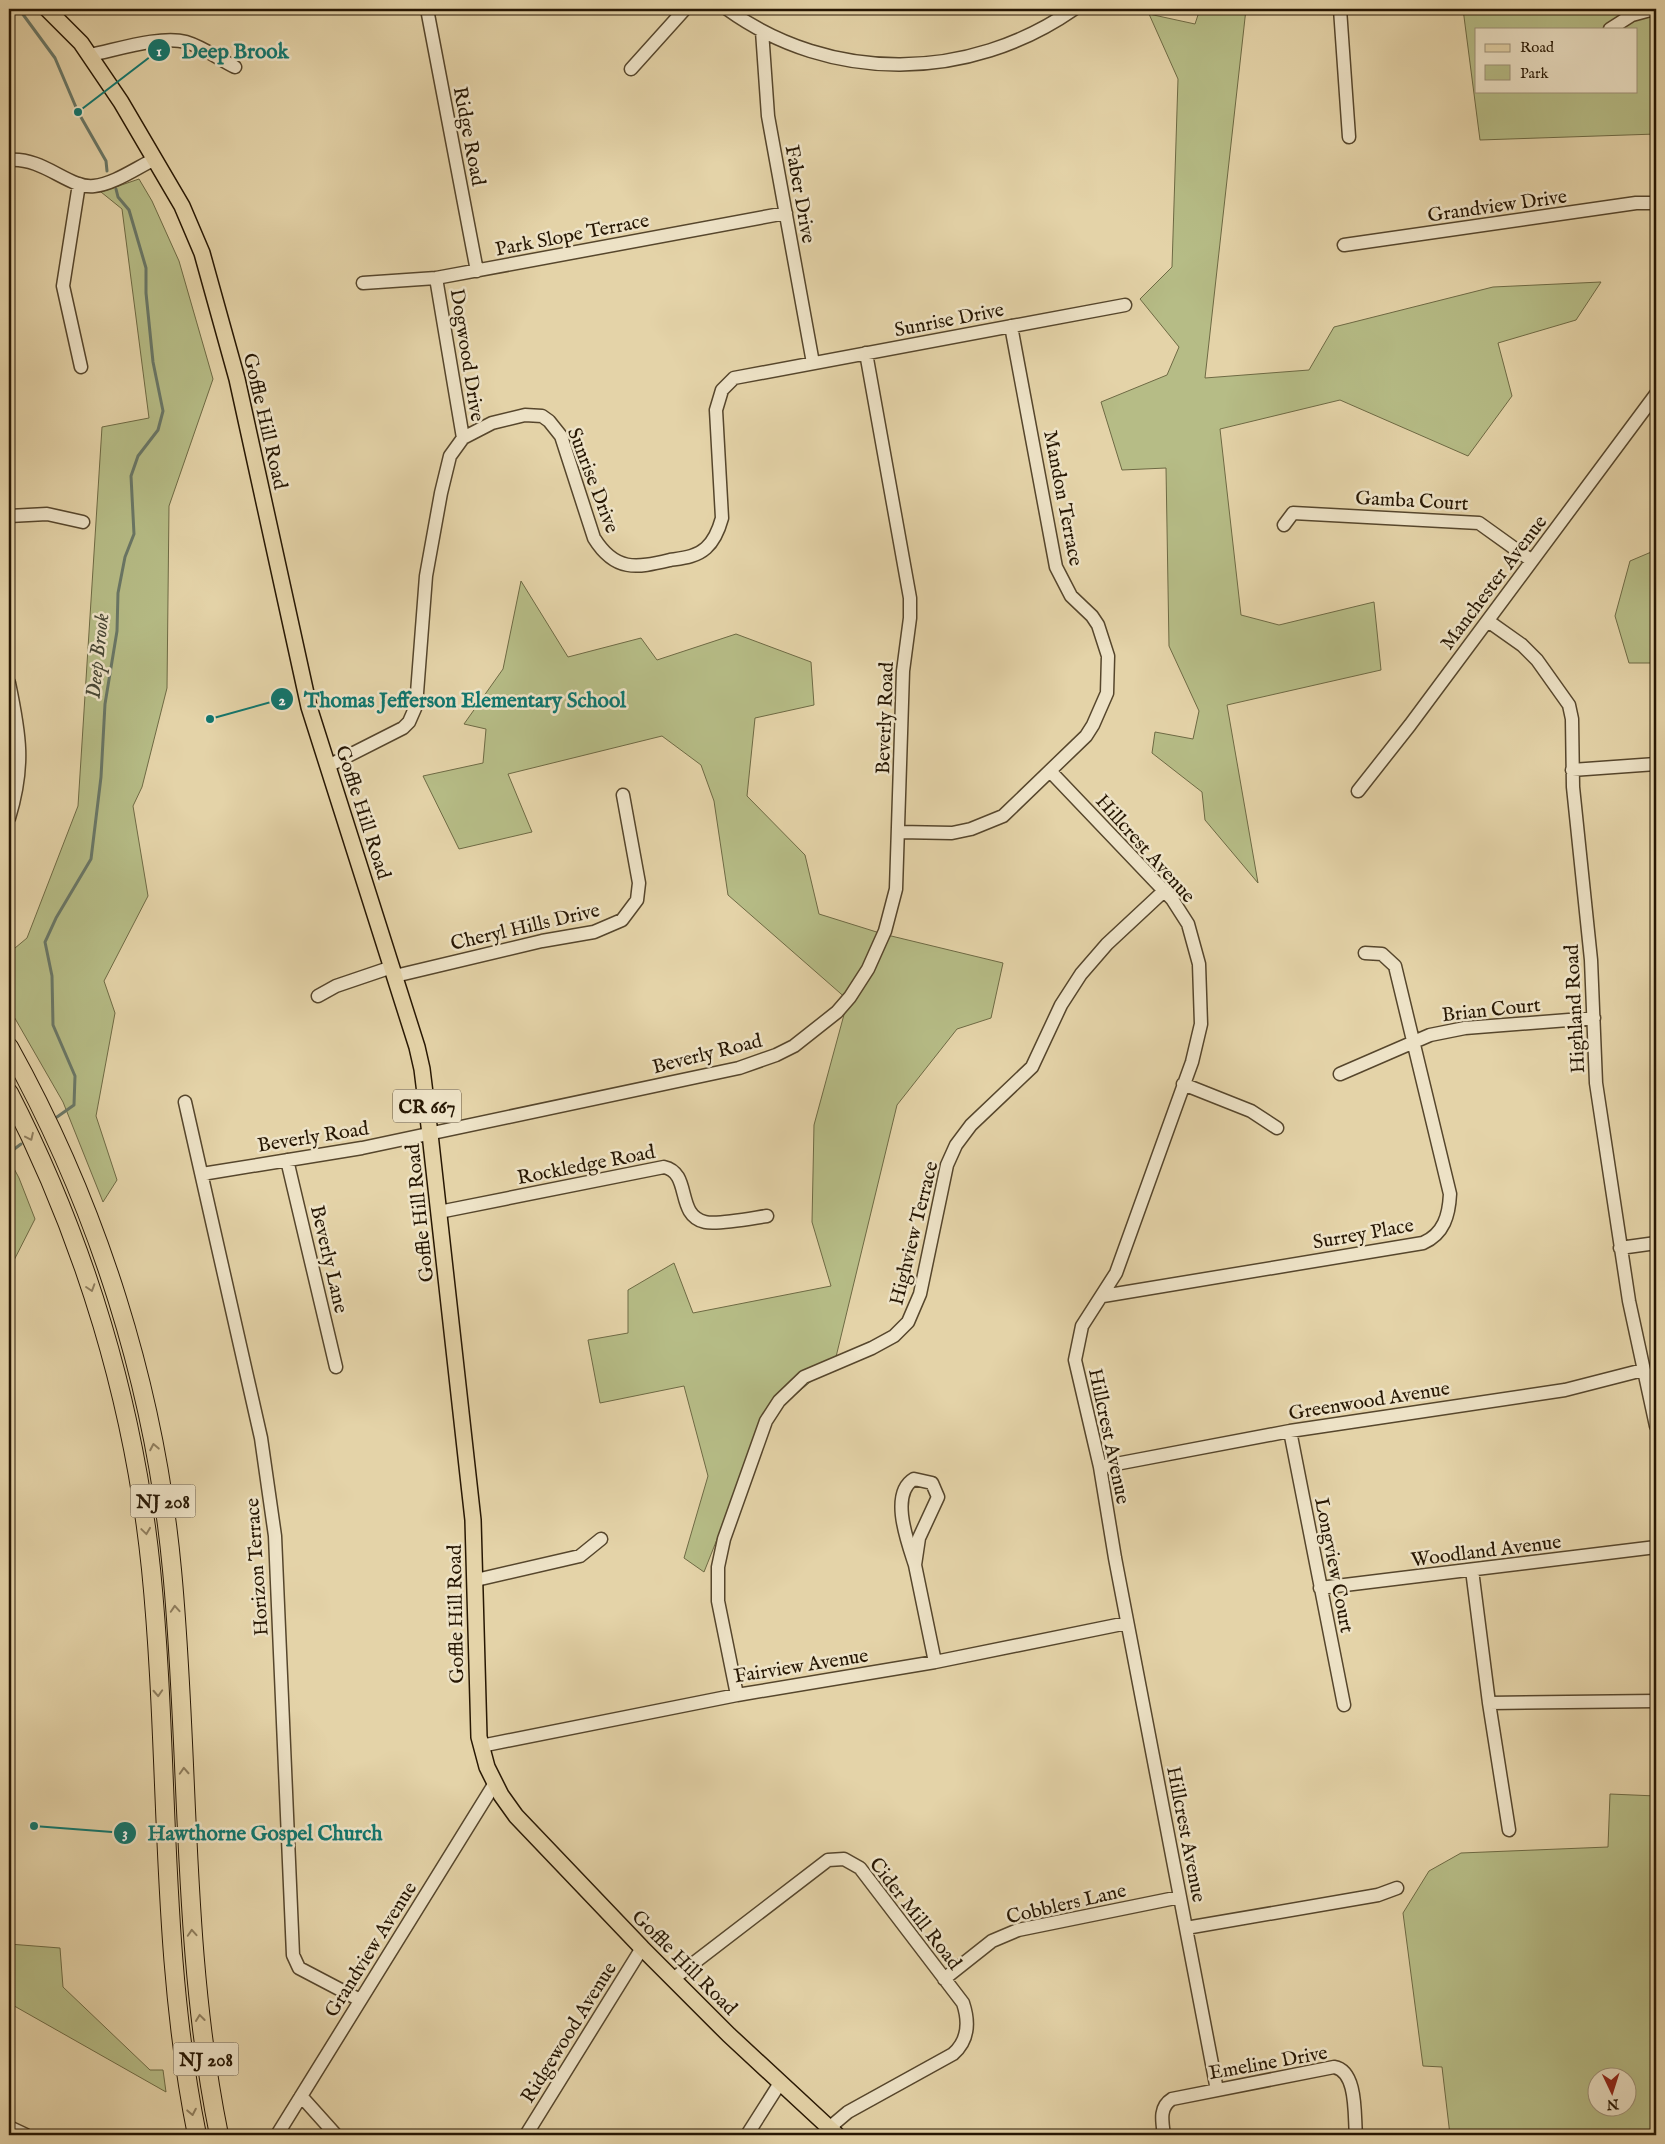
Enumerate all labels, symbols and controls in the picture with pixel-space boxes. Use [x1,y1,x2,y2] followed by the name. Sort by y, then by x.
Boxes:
[1475,28,1638,92] legend
[146,32,299,68] callout: Deep Brook
[1520,38,1555,57] text: Road
[181,39,290,66] text: Deep Brook
[156,42,162,61] text: 1
[1520,64,1550,83] text: Park
[447,84,490,188] street label: Ridge Road
[779,143,820,245] street label: Faber Drive
[1426,184,1569,229] street label: Grandview Drive
[493,208,651,263] street label: Park Slope Terrace
[444,287,489,423] street label: Dogwood Drive
[892,298,1006,343] street label: Sunrise Drive
[237,351,292,492] street label: Goffle Hill Road
[561,424,624,537] street label: Sunrise Drive
[1037,428,1088,568] street label: Mandon Terrace
[1355,486,1469,517] street label: Gamba Court
[1435,511,1553,655] street label: Manchester Avenue
[81,612,116,700] water label: Deep Brook
[871,661,900,775] street label: Beverly Road
[269,681,636,717] callout: Thomas Jefferson Elementary School
[303,688,627,715] text: Thomas Jefferson Elementary School
[278,691,286,710] text: 2
[329,742,396,883] street label: Goffle Hill Road
[1089,789,1200,909] street label: Hillcrest Avenue
[448,898,602,957] street label: Cheryl Hills Drive
[1560,944,1591,1074] street label: Highland Road
[1441,993,1542,1028] street label: Brian Court
[650,1029,765,1080] street label: Beverly Road
[393,1090,461,1122] road number: CR 667
[256,1116,371,1159] street label: Beverly Road
[24,1132,35,1141] one-way arrow
[515,1140,658,1191] street label: Rockledge Road
[401,1142,440,1283] street label: Goffle Hill Road
[884,1159,944,1308] street label: Highview Terrace
[304,1203,353,1316] street label: Beverly Lane
[1311,1213,1416,1256] street label: Surrey Place
[85,1283,95,1291] one-way arrow
[1082,1366,1135,1506] street label: Hillcrest Avenue
[1287,1376,1452,1427] street label: Greenwood Avenue
[150,1443,160,1452] one-way arrow
[130,1484,196,1518] road number: NJ 208
[1308,1495,1359,1635] street label: Longview Court
[240,1497,275,1637] street label: Horizon Terrace
[140,1527,151,1535] one-way arrow
[1410,1530,1563,1573] street label: Woodland Avenue
[443,1544,470,1684] street label: Goffle Hill Road
[170,1604,181,1612] one-way arrow
[732,1644,870,1689] street label: Fairview Avenue
[153,1689,164,1697] one-way arrow
[1160,1764,1211,1904] street label: Hillcrest Avenue
[178,1767,189,1775] one-way arrow
[112,1815,392,1851] callout: Hawthorne Gospel Church
[148,1821,383,1848] text: Hawthorne Gospel Church
[122,1824,128,1843] text: 3
[863,1853,967,1975] street label: Cider Mill Road
[320,1877,423,2022] street label: Grandview Avenue
[1004,1879,1129,1930] street label: Cobblers Lane
[626,1905,742,2021] street label: Goffle Hill Road
[187,1929,198,1937] one-way arrow
[516,1958,623,2108] street label: Ridgewood Avenue
[195,2014,206,2022] one-way arrow
[1207,2041,1330,2086] street label: Emeline Drive
[174,2042,238,2076] road number: NJ 208
[1588,2066,1638,2116] north arrow
[1606,2095,1621,2113] text: N
[187,2108,197,2117] one-way arrow

